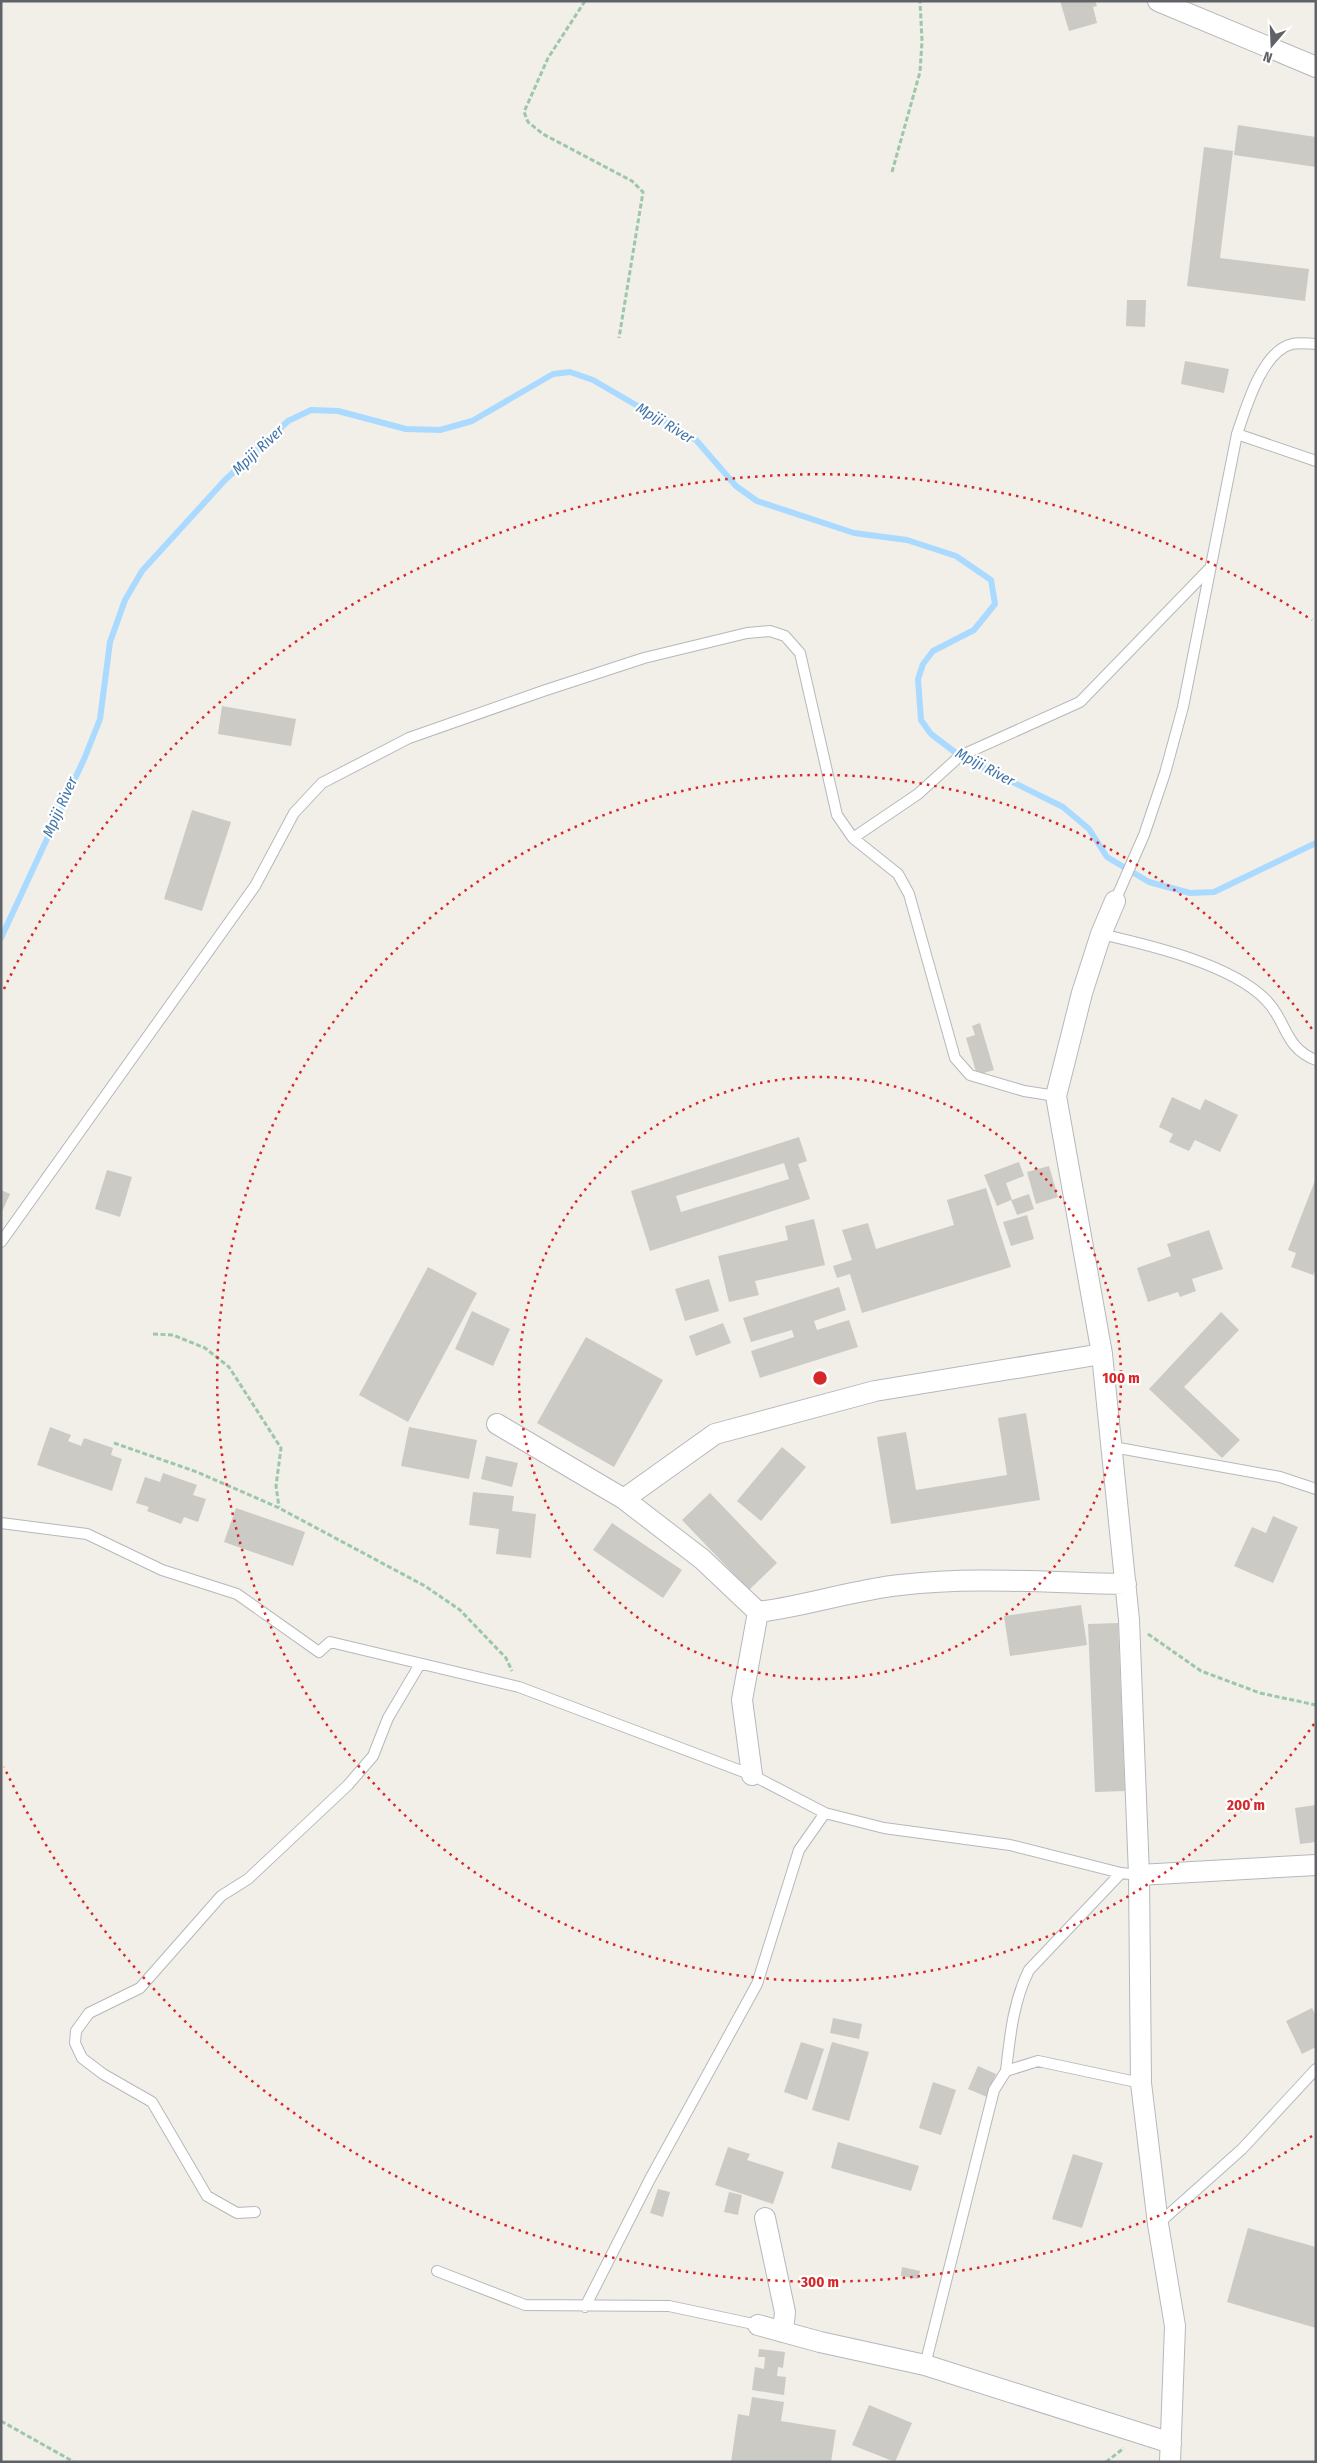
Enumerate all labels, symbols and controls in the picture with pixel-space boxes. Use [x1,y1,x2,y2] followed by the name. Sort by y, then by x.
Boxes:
[1247,20,1297,70] north arrow
[1261,47,1275,66] text: N
[633,399,698,448] water label: Mpiji River
[228,421,288,478] water label: Mpiji River
[952,744,1018,790] water label: Mpiji River
[39,773,82,840] water label: Mpiji River
[811,1369,829,1387] centre of rings
[1102,1369,1140,1387] text: 100 m
[1226,1796,1265,1814] text: 200 m
[800,2273,839,2291] text: 300 m

